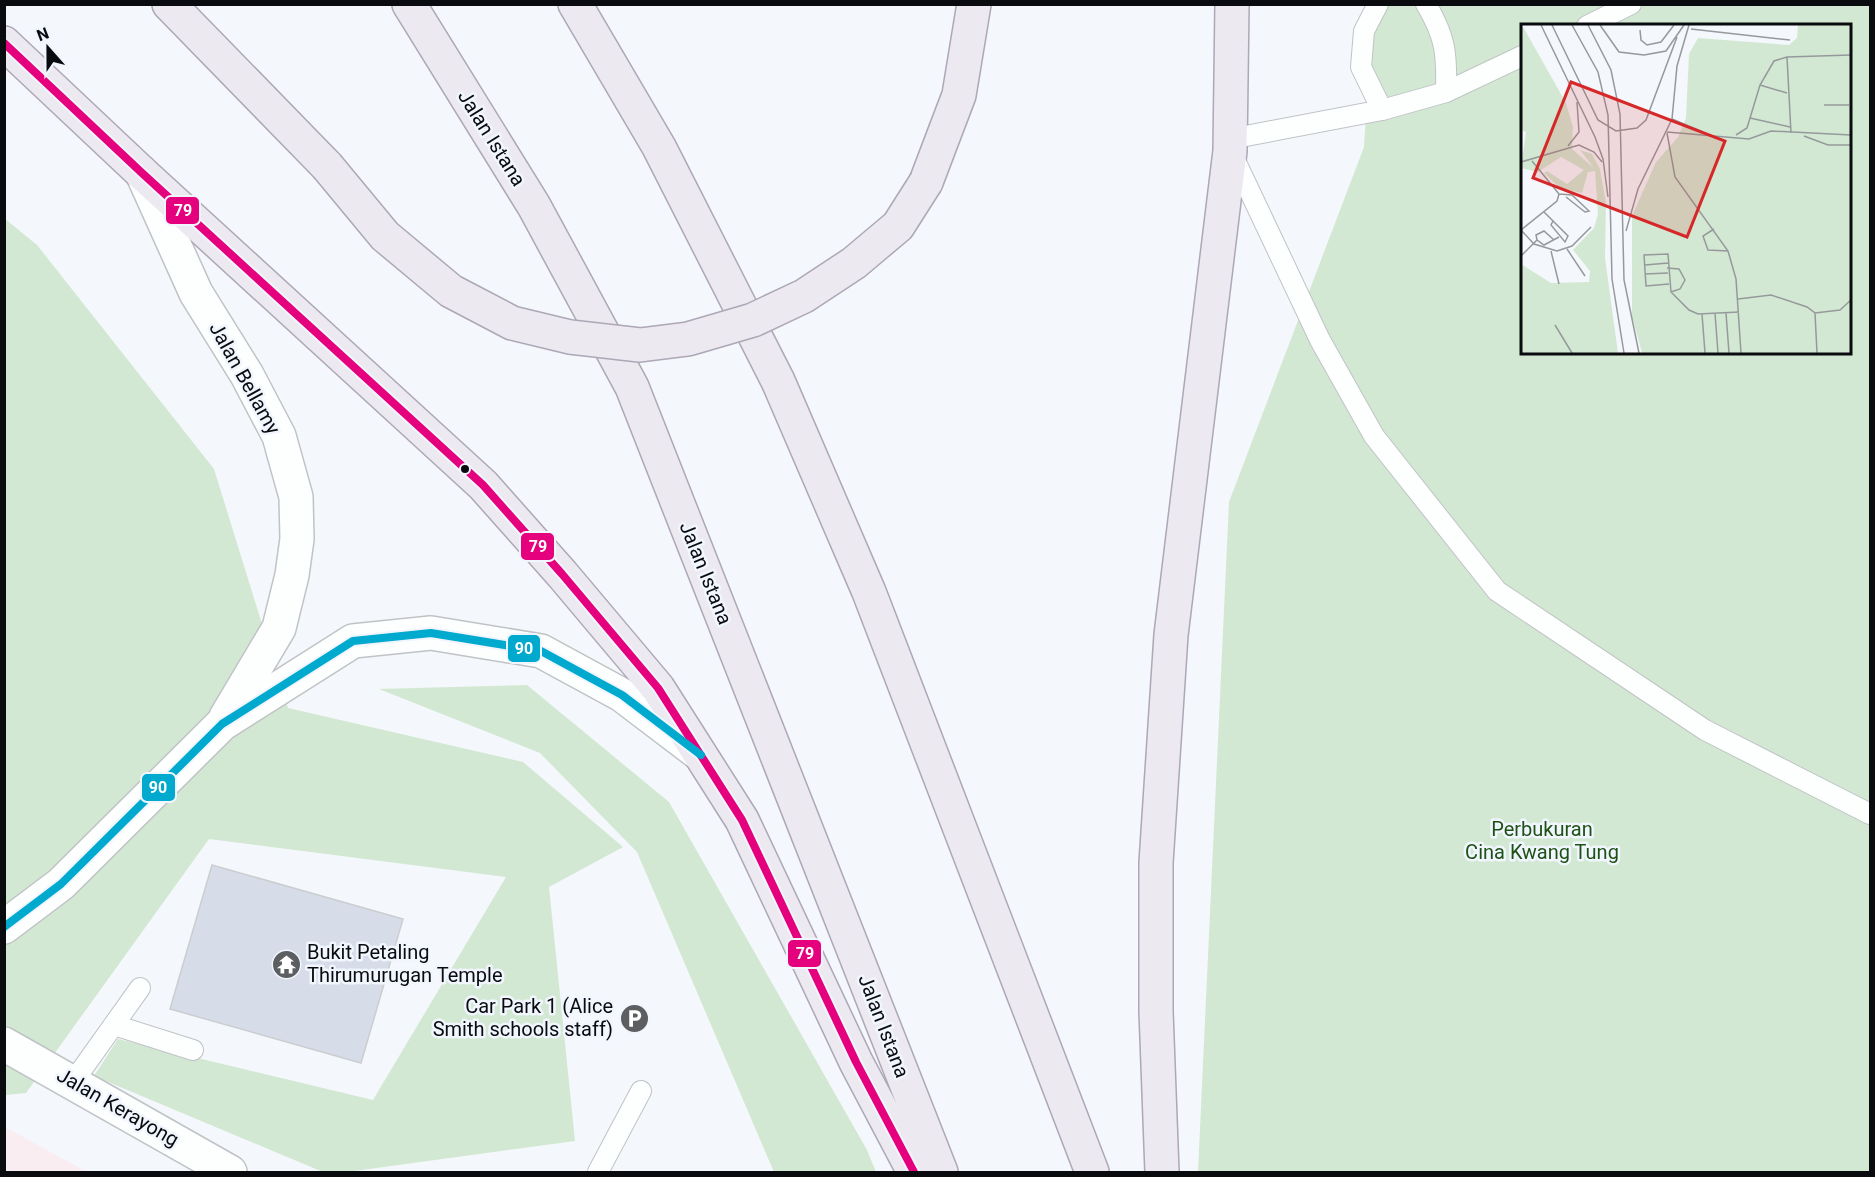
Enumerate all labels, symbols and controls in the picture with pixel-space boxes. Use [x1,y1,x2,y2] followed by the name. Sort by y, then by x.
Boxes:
[18,18,78,78] north arrow
[34,24,51,45] text: N
[1521,24,1851,354] inset map
[453,86,531,190] street label: Jalan Istana
[165,196,200,225] line badge: 79
[174,201,192,220] text: 79
[204,318,286,439] street label: Jalan Bellamy
[459,463,471,475] unlabelled marker
[674,518,738,628] street label: Jalan Istana
[520,532,555,561] line badge: 79
[529,537,547,556] text: 79
[507,634,541,663] line badge: 90
[515,639,533,658] text: 90
[141,773,176,802] line badge: 90
[149,778,167,797] text: 90
[1465,817,1619,864] park label: Perbukuran Cina Kwang Tung
[787,939,822,968] line badge: 79
[307,940,503,987] place label: Bukit Petaling Thirumurugan Temple
[796,944,814,963] text: 79
[270,948,302,980] temple icon: Bukit Petaling Thirumurugan Temple
[853,971,915,1081] street label: Jalan Istana
[433,994,613,1041] place label: Car Park 1 (Alice Smith schools staff)
[618,1002,650,1034] parking icon: Car Park 1 (Alice Smith schools staff)
[53,1062,183,1152] street label: Jalan Kerayong

